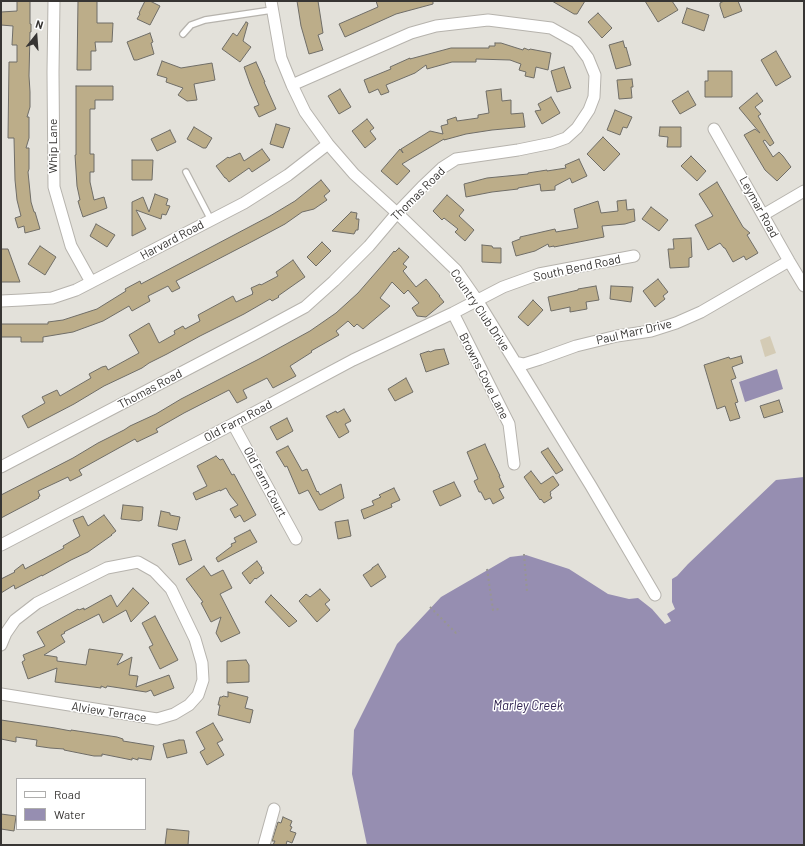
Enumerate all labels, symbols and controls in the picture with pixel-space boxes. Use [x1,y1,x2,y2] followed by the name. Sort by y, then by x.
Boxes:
[16,16,56,56] north arrow
[34,17,45,31] text: N
[46,119,60,173] street label: Whip Lane
[388,164,448,224] street label: Thomas Road
[736,174,782,240] street label: Leymar Road
[138,217,206,263] street label: Harvard Road
[532,252,622,284] street label: South Bend Road
[447,266,513,354] street label: Country Club Drive
[595,316,673,348] street label: Paul Marr Drive
[456,330,512,422] street label: Browns Cove Lane
[115,366,185,412] street label: Thomas Road
[202,397,274,445] street label: Old Farm Road
[240,444,290,520] street label: Old Farm Court
[493,698,563,714] water label: Marley Creek
[70,699,148,725] street label: Alview Terrace
[16,778,146,830] legend
[54,787,81,801] text: Road
[54,807,85,821] text: Water

